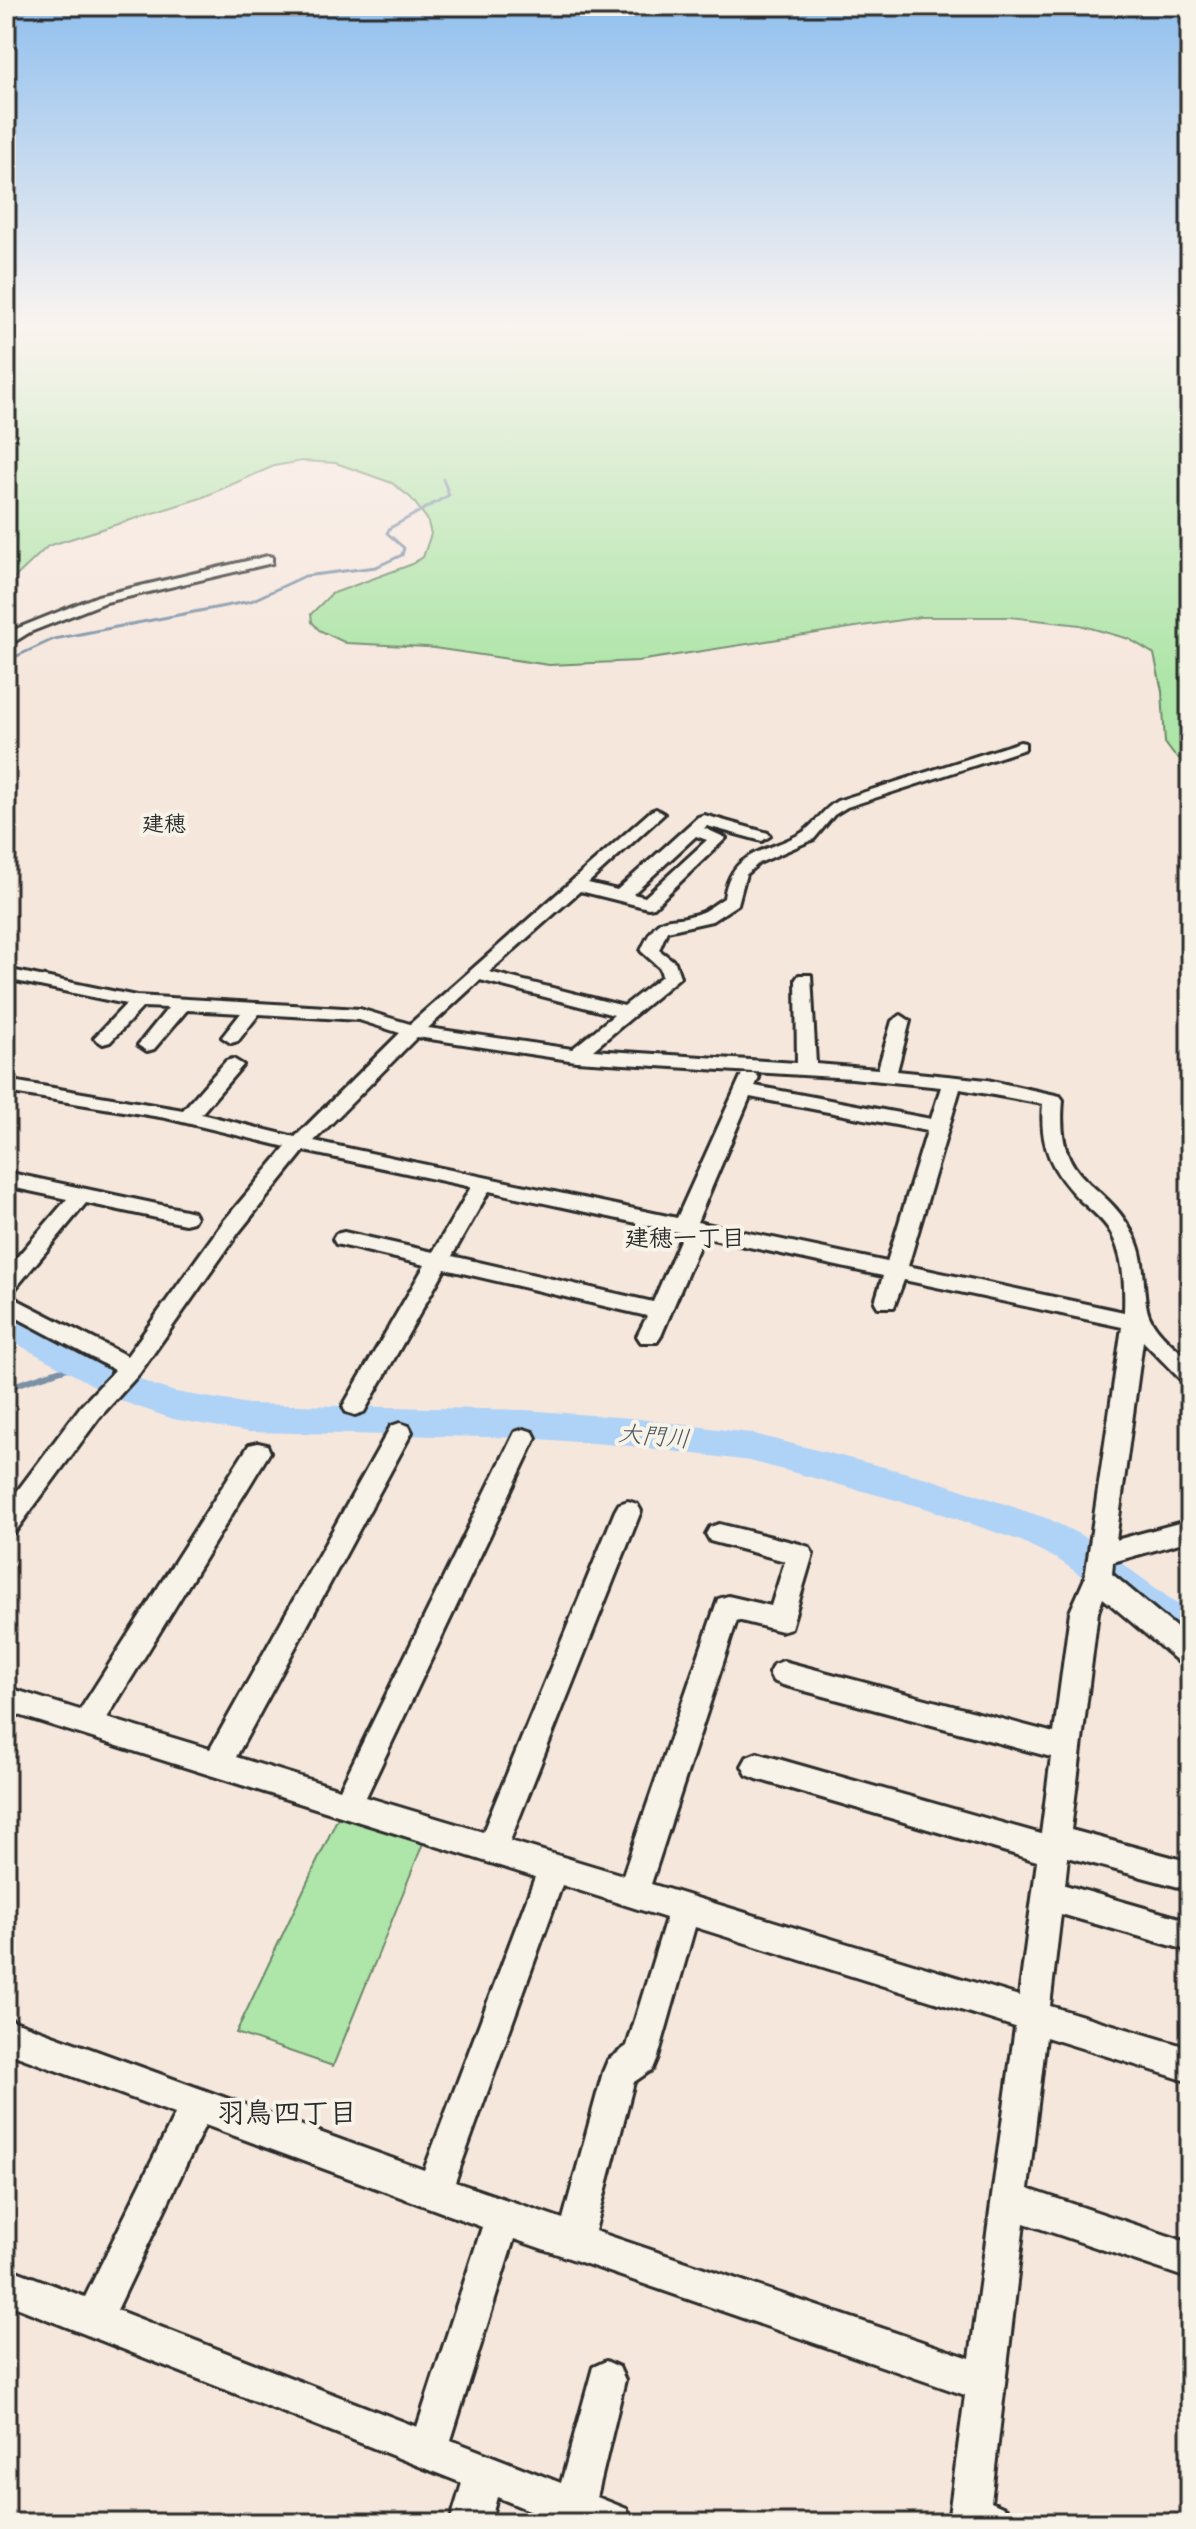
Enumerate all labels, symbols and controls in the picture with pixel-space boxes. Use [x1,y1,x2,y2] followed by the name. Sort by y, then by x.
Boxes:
[142,809,186,838] district label: 建穂
[625,1222,745,1254] district label: 建穂一丁目
[617,1417,691,1455] water label: 大門川
[217,2093,357,2131] district label: 羽鳥四丁目

